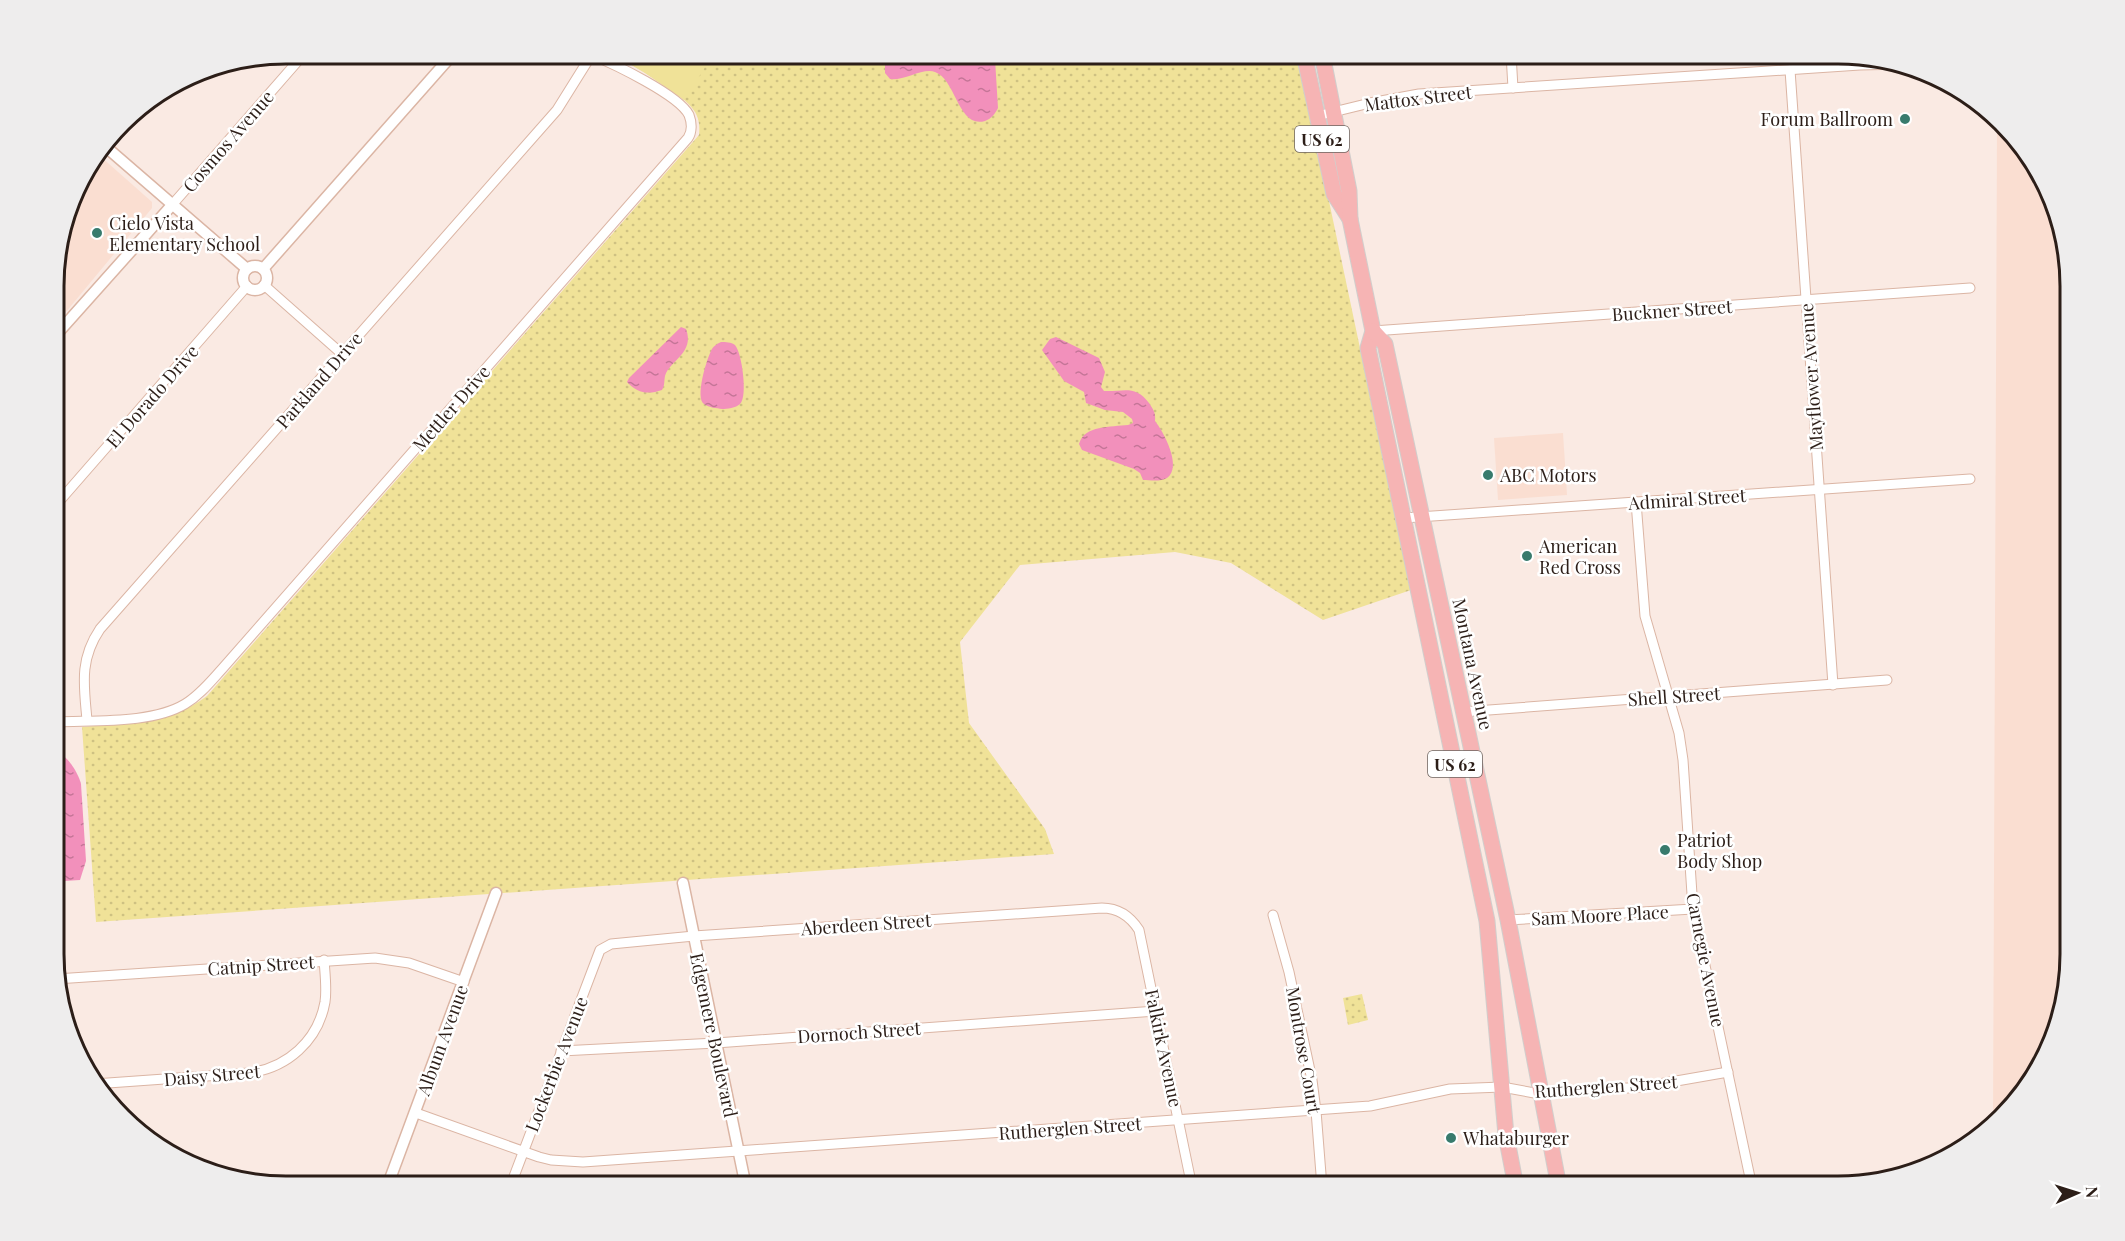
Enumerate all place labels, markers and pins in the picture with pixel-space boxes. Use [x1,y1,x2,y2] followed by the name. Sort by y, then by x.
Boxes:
[1761,107,1893,131] place label: Forum Ballroom
[1898,112,1912,126] marker: Forum Ballroom
[109,211,260,256] place label: Cielo Vista Elementary School
[90,226,104,240] marker: Cielo Vista Elementary School
[1499,463,1597,487] place label: ABC Motors
[1481,468,1495,482] marker: ABC Motors
[1538,534,1621,579] place label: American Red Cross
[1520,549,1534,563] marker: American Red Cross
[1677,828,1762,873] place label: Patriot Body Shop
[1658,843,1672,857] marker: Patriot Body Shop
[1462,1126,1569,1150] place label: Whataburger
[1444,1131,1458,1145] marker: Whataburger

